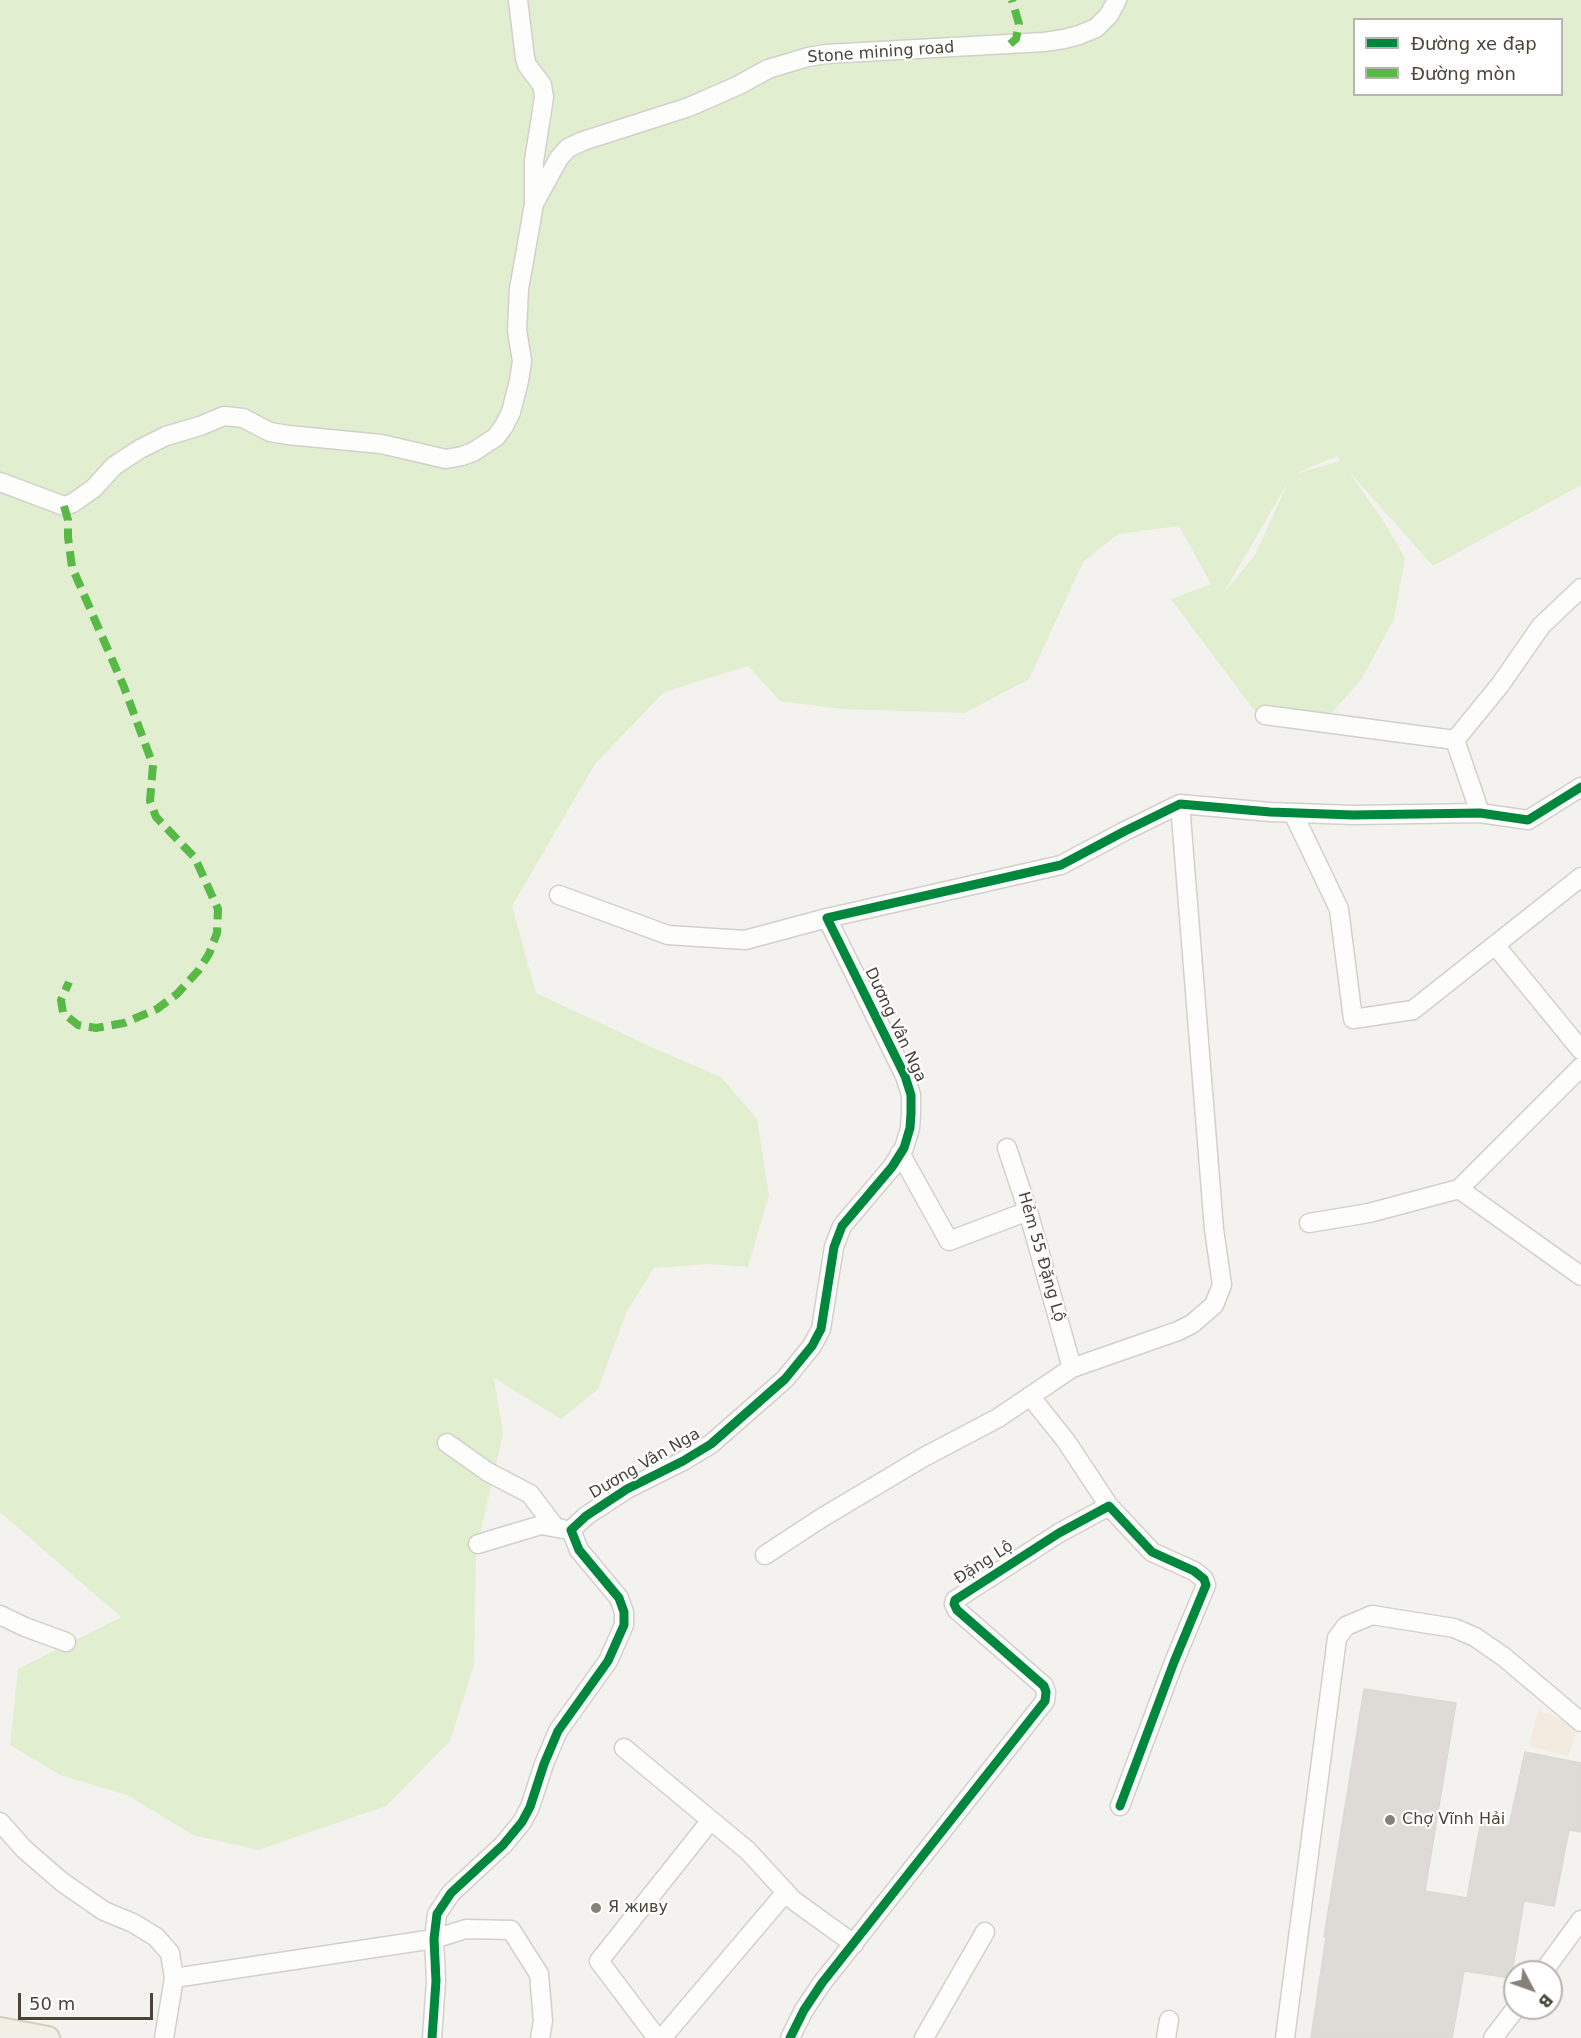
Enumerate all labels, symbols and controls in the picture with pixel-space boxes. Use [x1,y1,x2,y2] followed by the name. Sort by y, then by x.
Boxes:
[1353,18,1563,96] legend
[1411,33,1537,54] text: Đường xe đạp
[807,38,955,68] street label: Stone mining road
[1411,63,1516,84] text: Đường mòn
[860,965,930,1085] street label: Dương Vân Nga
[1013,1190,1069,1324] street label: Hẻm 55 Đặng Lộ
[586,1425,704,1503] street label: Dương Vân Nga
[951,1537,1017,1589] street label: Đặng Lộ
[1402,1810,1505,1830] place label: Chợ Vĩnh Hải
[1383,1813,1397,1827] marker: Chợ Vĩnh Hải
[608,1898,668,1918] place label: Я живу
[589,1901,603,1915] marker: Я живу
[1503,1960,1563,2020] north arrow
[21,1981,156,2019] scale bar
[1534,1990,1557,2012] text: B
[29,1993,75,2014] text: 50 m

